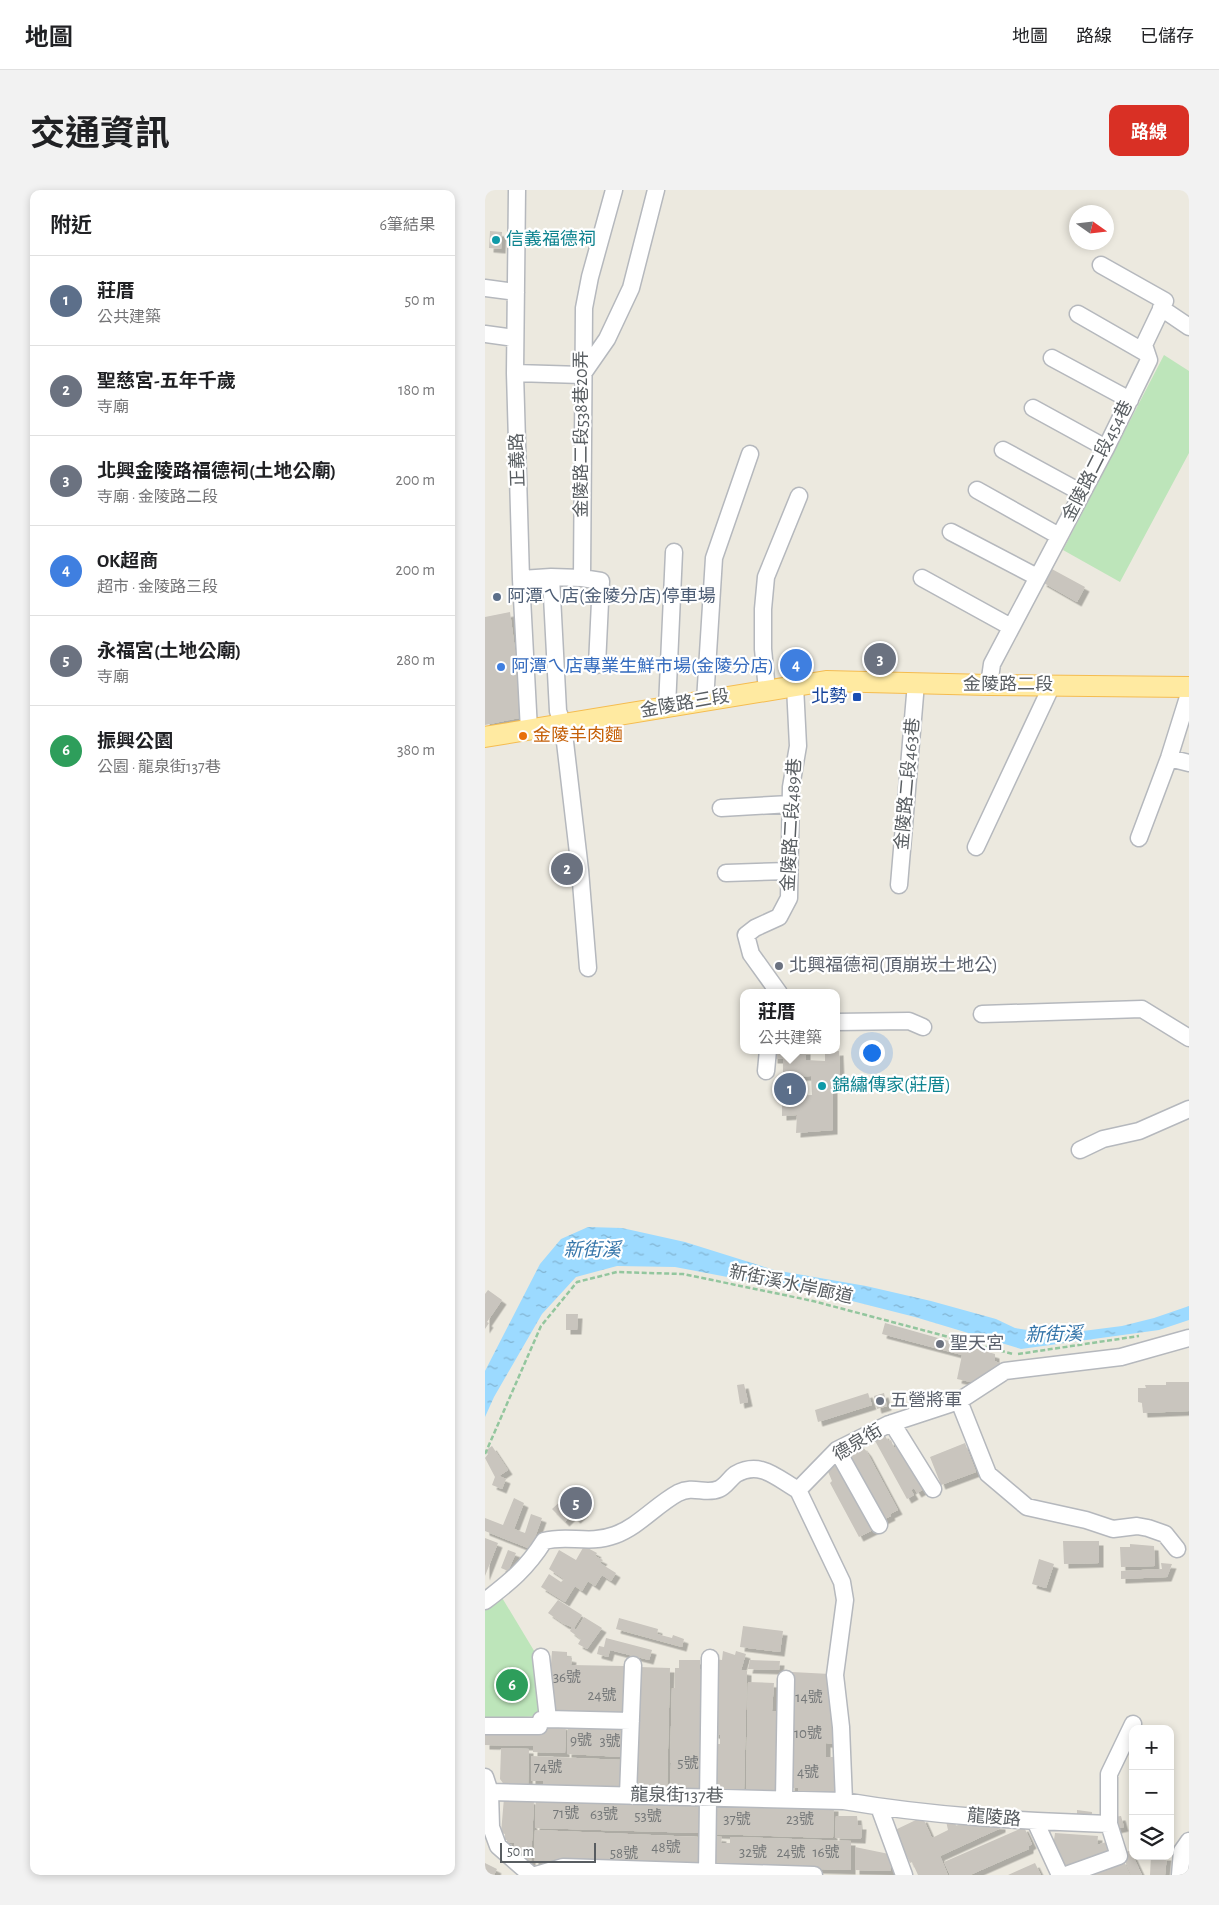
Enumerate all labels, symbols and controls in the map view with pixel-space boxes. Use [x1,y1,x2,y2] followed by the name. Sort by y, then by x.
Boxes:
[25,26,73,50] text: 地圖
[1012,28,1048,46] text: 地圖
[1076,28,1112,46] text: 路線
[1140,28,1194,46] text: 已儲存
[1109,105,1189,156] button: 路線
[30,117,170,152] text: 交通資訊
[1069,205,1114,250] north arrow
[50,215,92,236] text: 附近
[379,217,435,233] text: 6筆結果
[506,229,596,249] place label: 信義福德祠
[490,234,502,246] marker: 信義福德祠
[97,282,135,301] text: 莊厝
[63,292,69,308] text: 1
[404,292,435,308] text: 50 m
[97,309,161,325] text: 公共建築
[571,350,591,518] street label: 金陵路二段538巷20弄
[97,372,236,391] text: 聖慈宮-五年千歲
[62,382,70,398] text: 2
[398,382,435,398] text: 180 m
[1058,397,1136,524] street label: 金陵路二段454巷
[97,399,129,415] text: 寺廟
[506,433,528,487] street label: 正義路
[97,462,336,481] text: 北興金陵路福德祠(土地公廟)
[63,472,69,488] text: 3
[395,472,435,488] text: 200 m
[97,489,218,505] text: 寺廟 · 金陵路二段
[97,552,158,571] text: OK超商
[62,562,70,578] text: 4
[395,562,435,578] text: 200 m
[97,579,218,595] text: 超市 · 金陵路三段
[507,586,716,606] place label: 阿潭ㄟ店(金陵分店)停車場
[491,591,503,603] marker: 阿潭ㄟ店(金陵分店)停車場
[864,640,896,678] pin: 3
[97,642,241,661] text: 永福宮(土地公廟)
[780,646,812,684] pin: 4
[63,652,69,668] text: 5
[396,652,435,668] text: 280 m
[511,656,774,676] place label: 阿潭ㄟ店專業生鮮市場(金陵分店)
[495,661,507,673] marker: 阿潭ㄟ店專業生鮮市場(金陵分店)
[97,669,129,685] text: 寺廟
[963,674,1053,694] street label: 金陵路二段
[639,685,731,721] street label: 金陵路三段
[811,686,847,706] place label: 北勢
[851,691,863,703] marker: 北勢
[891,717,923,851] street label: 金陵路二段463巷
[533,725,623,745] place label: 金陵羊肉麵
[517,730,529,742] marker: 金陵羊肉麵
[97,732,173,751] text: 振興公園
[62,742,70,758] text: 6
[397,742,435,758] text: 380 m
[778,758,804,892] street label: 金陵路二段489巷
[97,759,221,775] text: 公園 · 龍泉街137巷
[551,850,583,888] pin: 2
[789,955,998,975] place label: 北興福德祠(頂崩崁土地公)
[773,960,785,972] marker: 北興福德祠(頂崩崁土地公)
[740,989,840,1054] popup
[758,1003,796,1022] text: 莊厝
[758,1030,822,1046] text: 公共建築
[859,1040,885,1066] your location
[774,1070,806,1108] pin: 1
[832,1075,951,1095] place label: 錦繡傳家(莊厝)
[816,1080,828,1092] marker: 錦繡傳家(莊厝)
[563,1239,623,1260] water label: 新街溪
[728,1261,855,1307] street label: 新街溪水岸廊道
[1025,1323,1086,1345] water label: 新街溪
[950,1333,1004,1353] place label: 聖天宮
[934,1338,946,1350] marker: 聖天宮
[890,1390,962,1410] place label: 五營將軍
[874,1395,886,1407] marker: 五營將軍
[829,1420,886,1465] street label: 德泉街
[560,1484,592,1522] pin: 5
[496,1666,528,1704] pin: 6
[553,1669,581,1685] house number: 36號
[587,1687,617,1703] house number: 24號
[795,1689,823,1705] house number: 14號
[794,1725,822,1741] house number: 10號
[1129,1725,1174,1860] map controls
[1129,1725,1174,1770] button: +
[570,1732,592,1748] house number: 9號
[599,1733,621,1749] house number: 3號
[677,1755,699,1771] house number: 5號
[534,1759,562,1775] house number: 74號
[797,1764,819,1780] house number: 4號
[1129,1770,1174,1815] button: −
[630,1784,724,1806] street label: 龍泉街137巷
[553,1805,579,1821] house number: 71號
[966,1805,1022,1829] street label: 龍陵路
[590,1806,618,1822] house number: 63號
[634,1808,662,1824] house number: 53號
[723,1811,751,1827] house number: 37號
[786,1811,814,1827] house number: 23號
[1129,1815,1174,1860] button: layers
[651,1839,681,1855] house number: 48號
[500,1840,596,1863] scale bar
[739,1844,767,1860] house number: 32號
[776,1844,806,1860] house number: 24號
[812,1844,840,1860] house number: 16號
[507,1845,534,1859] text: 50 m
[610,1845,638,1861] house number: 58號

